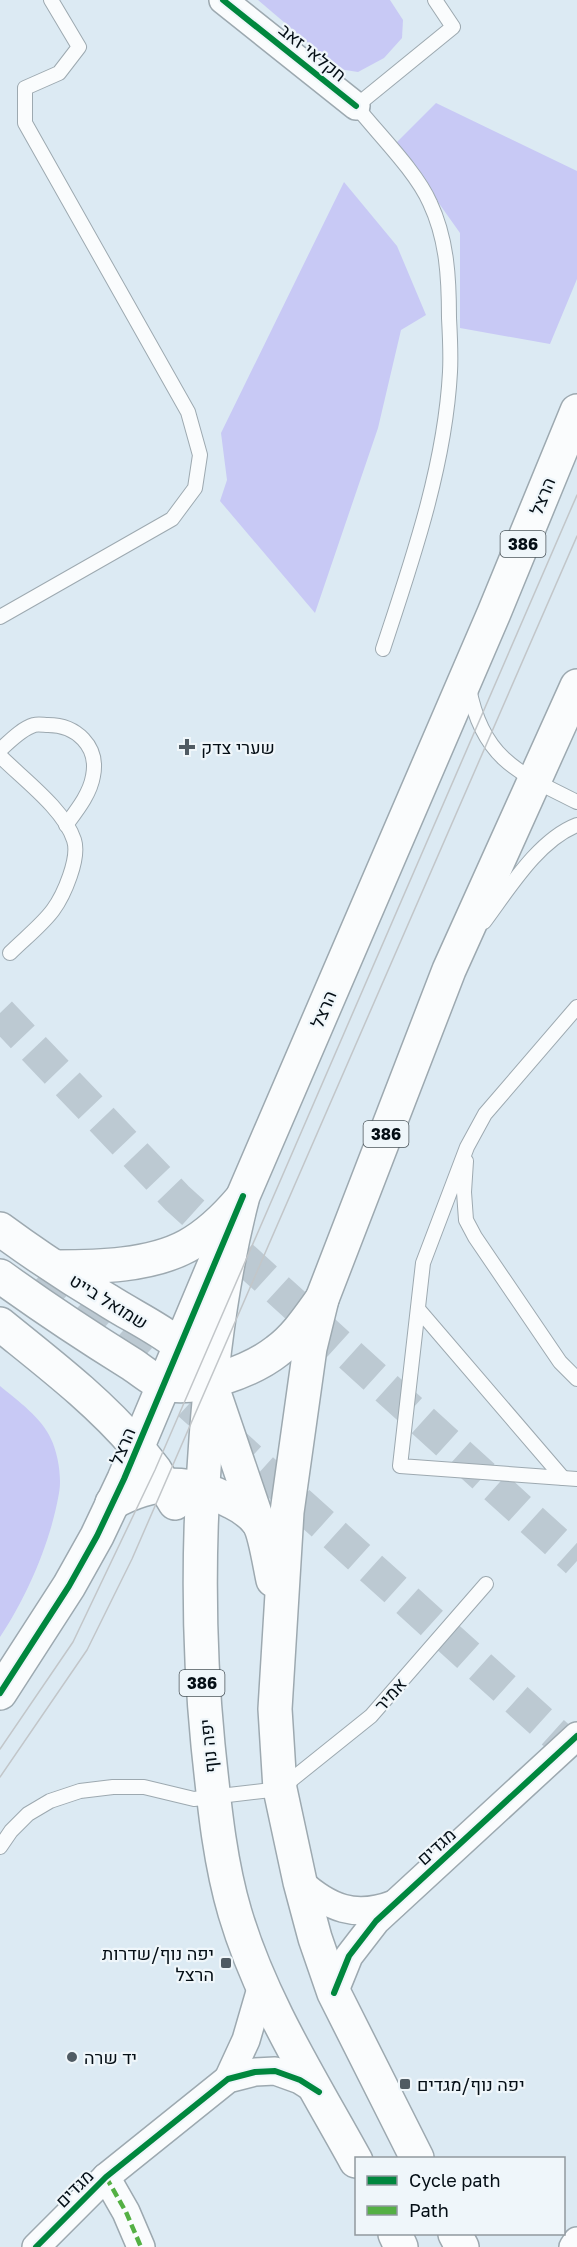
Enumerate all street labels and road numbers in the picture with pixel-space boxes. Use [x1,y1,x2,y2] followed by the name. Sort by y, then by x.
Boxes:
[275,18,351,86] street label: חקלאי זאב
[525,474,559,518] street label: הרצל
[500,531,546,557] road number: 386
[305,987,341,1031] street label: הרצל
[364,1121,408,1147] road number: 386
[66,1268,152,1334] street label: שמואל בייט
[104,1424,140,1468] street label: הרצל
[180,1670,224,1696] road number: 386
[369,1673,411,1715] street label: אמיר
[194,1718,222,1774] street label: יפה נוף
[412,1823,460,1869] street label: מגדים
[50,2164,98,2212] street label: מגדים

